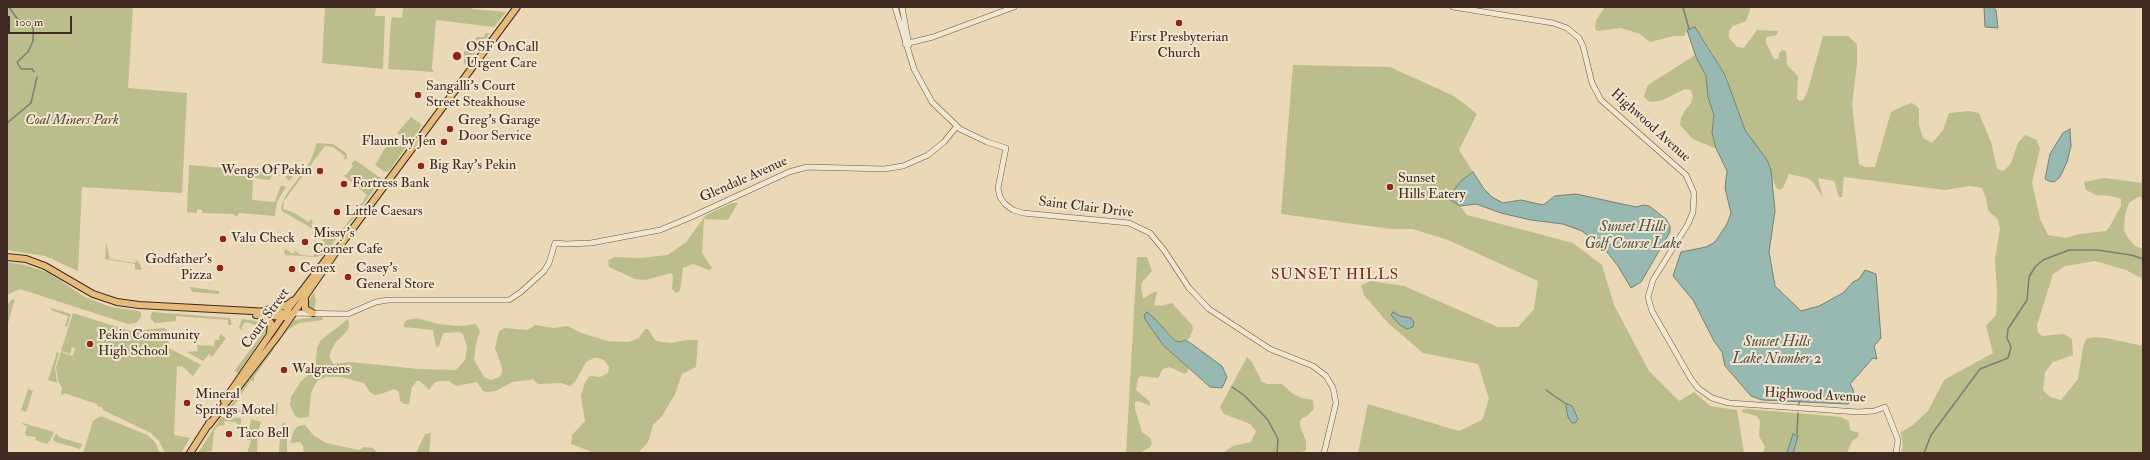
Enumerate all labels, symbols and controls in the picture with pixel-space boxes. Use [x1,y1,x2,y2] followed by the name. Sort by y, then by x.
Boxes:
[10,8,74,34] scale bar
[15,15,43,30] text: 100 m
[1174,18,1184,28] marker: First Presbyterian Church
[1129,30,1229,62] place label: First Presbyterian Church
[466,40,539,72] place label: OSF OnCall Urgent Care
[451,50,463,62] marker: OSF OnCall Urgent Care
[426,79,525,112] place label: Sangalli’s Court Street Steakhouse
[1607,86,1693,166] street label: Highwood Avenue
[413,90,423,100] marker: Sangalli’s Court Street Steakhouse
[25,113,119,129] park label: Coal Miners Park
[458,113,540,146] place label: Greg's Garage Door Service
[445,124,455,134] marker: Greg's Garage Door Service
[362,134,436,150] place label: Flaunt by Jen
[439,137,449,147] marker: Flaunt by Jen
[698,153,790,207] street label: Glendale Avenue
[429,158,516,174] place label: Big Ray's Pekin
[416,161,426,171] marker: Big Ray's Pekin
[221,163,312,179] place label: Wengs Of Pekin
[315,166,325,176] marker: Wengs Of Pekin
[1398,171,1466,204] place label: Sunset Hills Eatery
[352,176,429,192] place label: Fortress Bank
[339,179,349,189] marker: Fortress Bank
[1385,182,1395,192] marker: Sunset Hills Eatery
[1038,194,1134,222] street label: Saint Clair Drive
[345,204,423,220] place label: Little Caesars
[332,207,342,217] marker: Little Caesars
[1585,219,1681,254] water label: Sunset Hills Golf Course Lake
[313,226,383,258] place label: Missy's Corner Cafe
[231,231,295,247] place label: Valu Check
[218,234,228,244] marker: Valu Check
[300,237,310,247] marker: Missy's Corner Cafe
[145,252,212,284] place label: Godfather's Pizza
[300,261,335,277] place label: Cenex
[356,261,434,294] place label: Casey's General Store
[215,263,225,273] marker: Godfather's Pizza
[287,264,297,274] marker: Cenex
[1271,267,1399,285] district label: SUNSET HILLS
[343,272,353,282] marker: Casey's General Store
[238,285,294,353] street label: Court Street
[98,328,200,360] place label: Pekin Community High School
[1732,334,1822,369] water label: Sunset Hills Lake Number 2
[85,339,95,349] marker: Pekin Community High School
[292,362,350,378] place label: Walgreens
[279,365,289,375] marker: Walgreens
[1764,385,1866,407] street label: Highwood Avenue
[195,387,275,420] place label: Mineral Springs Motel
[182,398,192,408] marker: Mineral Springs Motel
[237,426,289,442] place label: Taco Bell
[224,429,234,439] marker: Taco Bell

